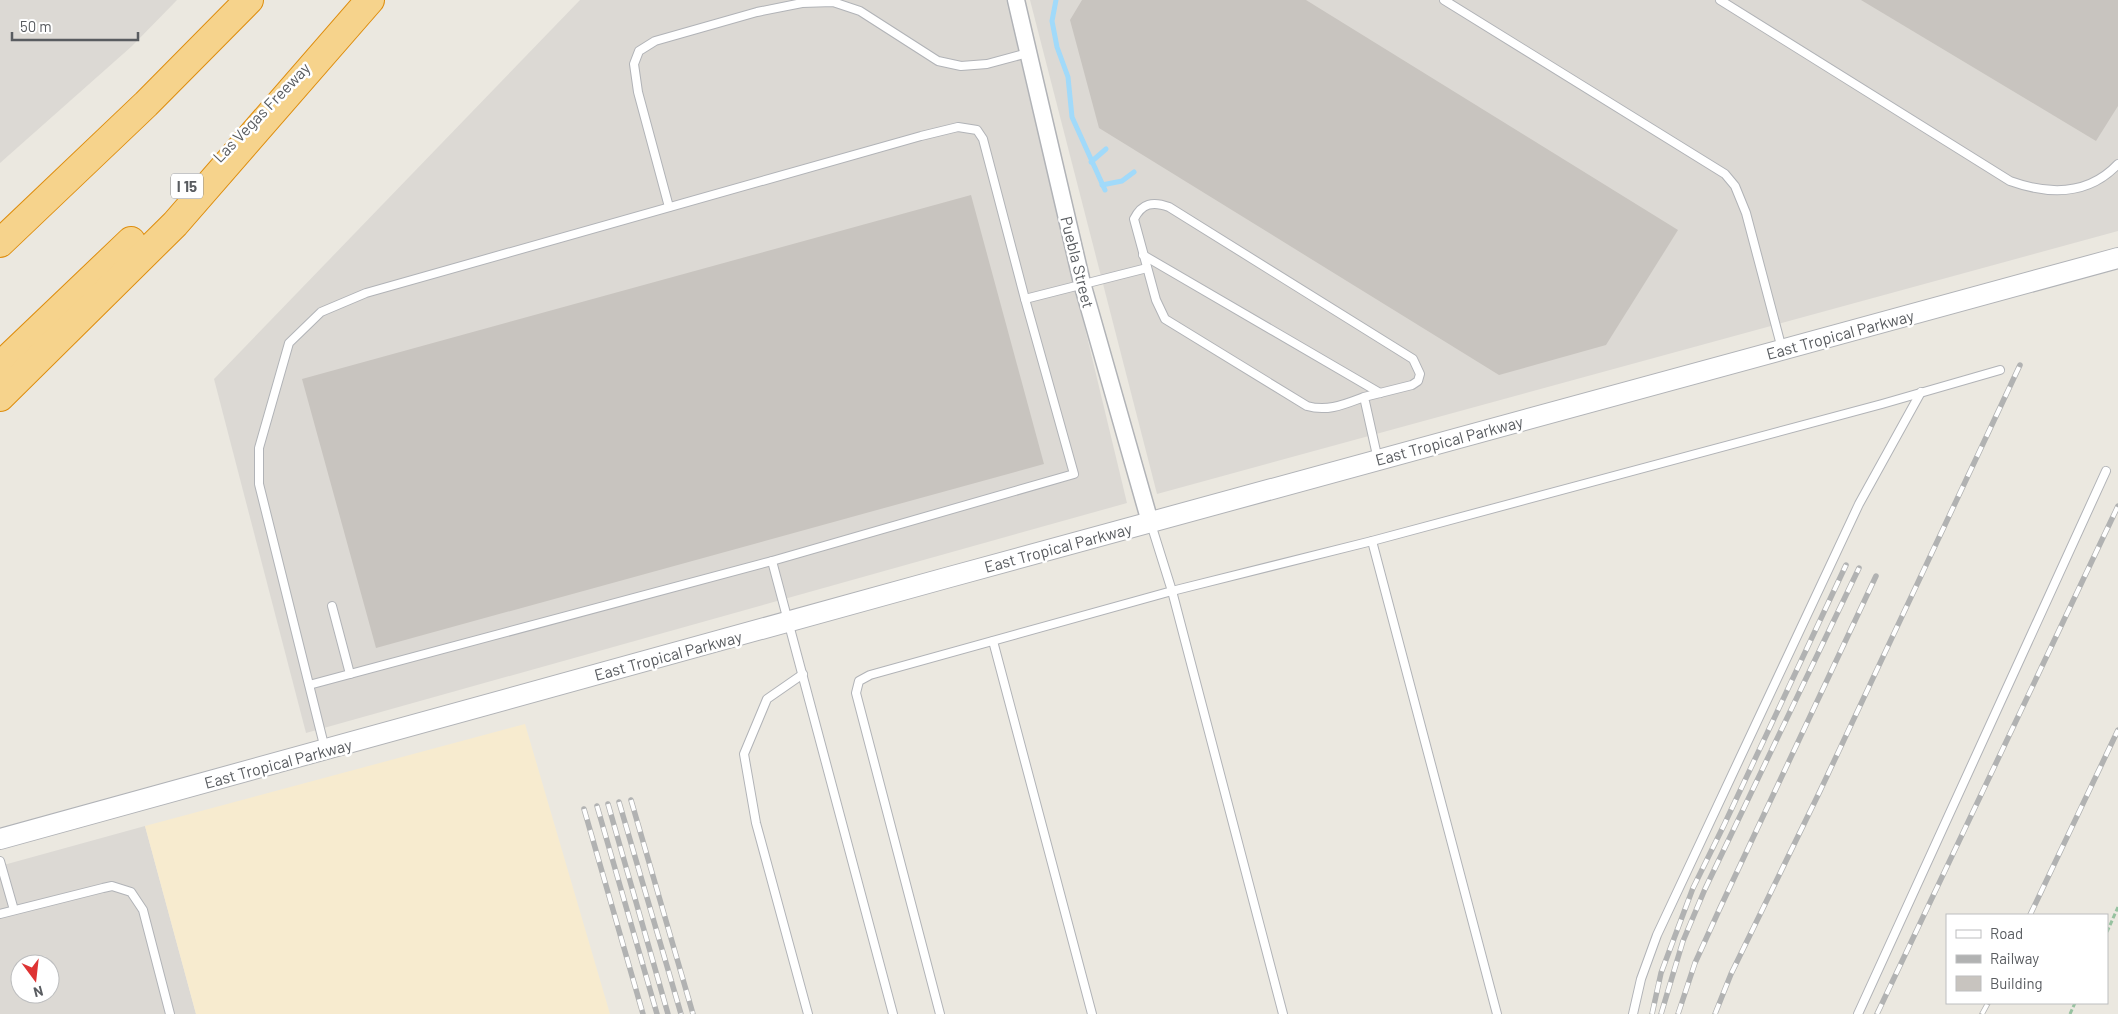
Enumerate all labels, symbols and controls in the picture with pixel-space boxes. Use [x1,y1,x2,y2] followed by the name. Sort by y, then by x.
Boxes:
[12,10,139,42] scale bar
[20,17,52,35] text: 50 m
[209,58,314,166] street label: Las Vegas Freeway
[171,174,203,198] road number: I 15
[1057,214,1099,310] street label: Puebla Street
[1764,305,1916,363] street label: East Tropical Parkway
[1373,411,1525,469] street label: East Tropical Parkway
[982,518,1134,576] street label: East Tropical Parkway
[592,626,744,684] street label: East Tropical Parkway
[202,734,354,792] street label: East Tropical Parkway
[1946,914,2108,1004] legend
[1990,924,2023,942] text: Road
[1990,949,2039,967] text: Railway
[10,954,60,1004] north arrow
[1990,974,2043,992] text: Building
[32,983,45,1001] text: N

